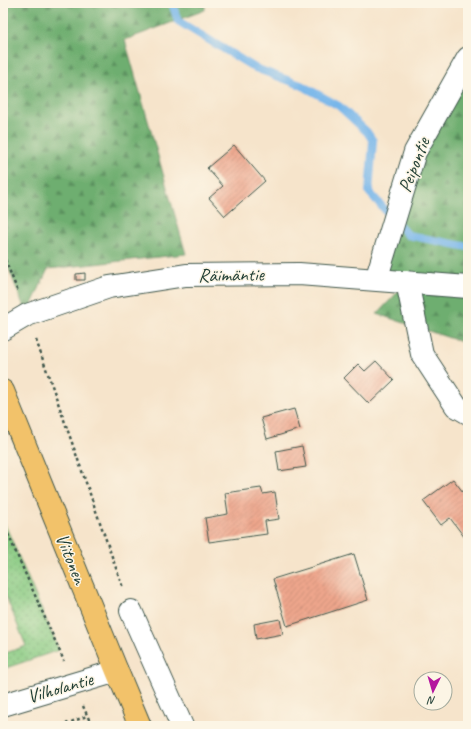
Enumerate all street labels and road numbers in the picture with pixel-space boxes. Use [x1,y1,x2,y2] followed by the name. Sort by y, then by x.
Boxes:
[393,133,436,196] street label: Peipontie
[198,262,266,288] street label: Räimäntie
[50,530,93,589] street label: Viitonen
[24,667,97,709] street label: Vilholantie

